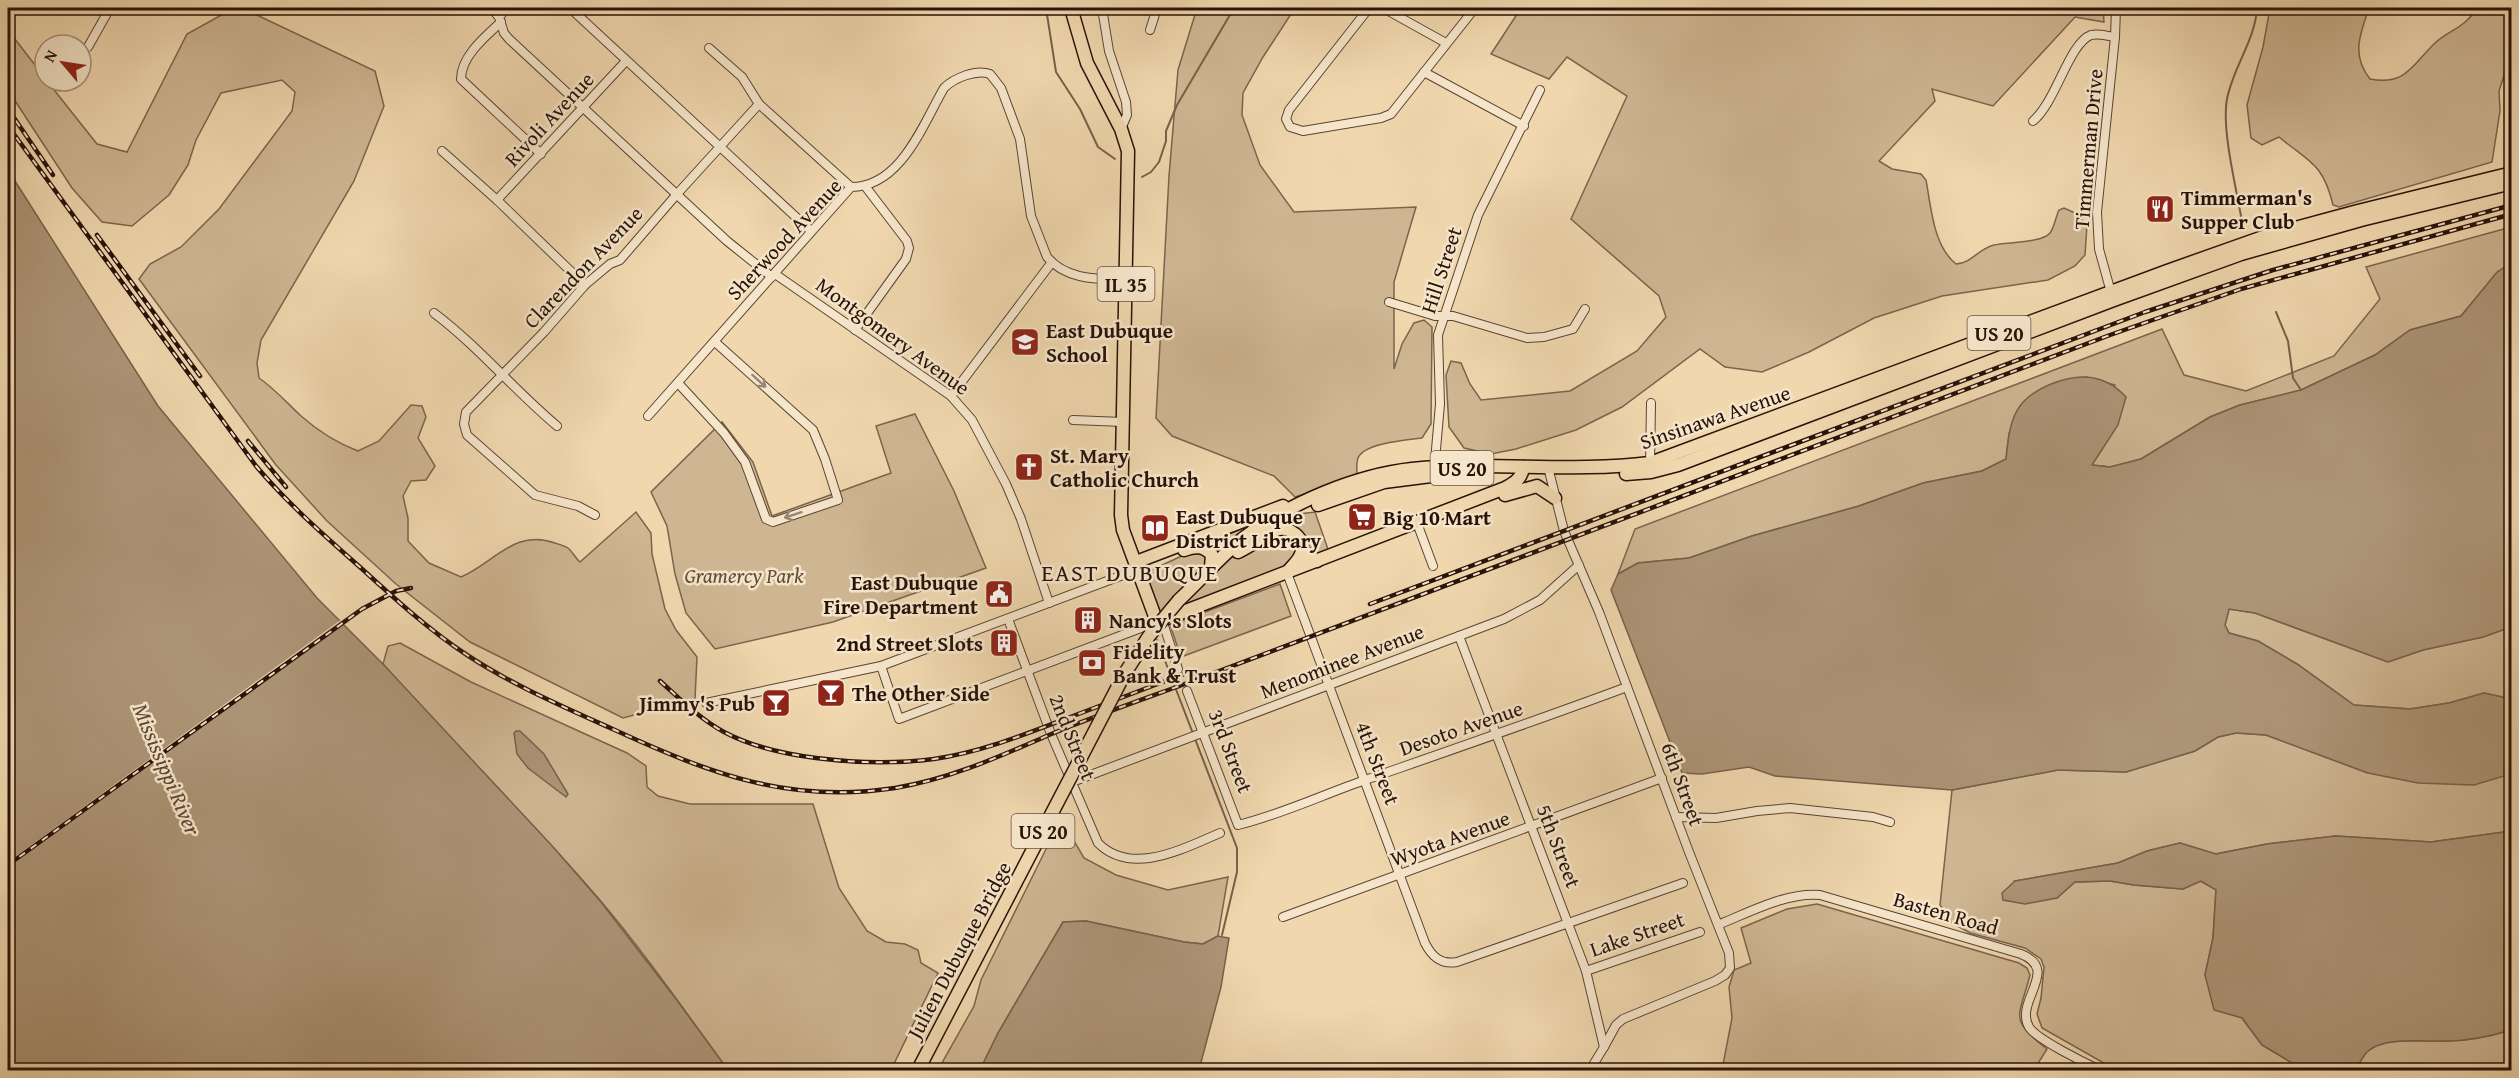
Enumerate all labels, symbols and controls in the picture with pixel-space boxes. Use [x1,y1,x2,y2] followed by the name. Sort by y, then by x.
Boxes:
[33,33,93,93] north arrow
[37,45,63,66] text: N
[497,65,601,173] street label: Rivoli Avenue
[2066,67,2110,231] street label: Timmerman Drive
[719,171,849,307] street label: Sherwood Avenue
[2181,182,2312,237] place label: Timmerman's Supper Club
[2144,193,2176,225] restaurant icon: Timmerman's Supper Club
[516,199,650,335] street label: Clarendon Avenue
[1412,222,1470,317] street label: Hill Street
[1098,267,1154,301] road number: IL 35
[810,270,976,403] street label: Montgomery Avenue
[1046,315,1173,370] place label: East Dubuque School
[1968,316,2030,350] road number: US 20
[1009,326,1041,358] school or university icon: East Dubuque School
[751,374,766,388] one-way arrow
[1636,377,1795,457] street label: Sinsinawa Avenue
[1050,440,1200,495] place label: St. Mary Catholic Church
[1013,451,1045,483] church icon: St. Mary Catholic Church
[1430,451,1494,485] road number: US 20
[1176,501,1321,556] place label: East Dubuque District Library
[1346,501,1378,533] supermarket icon: Big 10 Mart
[1383,502,1491,533] place label: Big 10 Mart
[784,510,803,521] one-way arrow
[1139,512,1171,544] library icon: East Dubuque District Library
[1041,555,1219,590] district label: EAST DUBUQUE
[685,560,804,591] park label: Gramercy Park
[823,567,978,622] place label: East Dubuque Fire Department
[983,578,1015,610] public building icon: East Dubuque Fire Department
[1072,604,1104,636] building icon: Nancy's Slots
[1109,605,1232,636] place label: Nancy's Slots
[1256,615,1429,707] street label: Menominee Avenue
[988,627,1020,659] building icon: 2nd Street Slots
[836,628,983,659] place label: 2nd Street Slots
[1113,636,1236,691] place label: Fidelity Bank & Trust
[1076,647,1108,679] bank icon: Fidelity Bank & Trust
[815,677,847,709] bar icon: The Other Side
[852,678,990,709] place label: The Other Side
[760,687,792,719] bar icon: Jimmy's Pub
[636,688,755,719] place label: Jimmy's Pub
[1042,689,1105,785] street label: 2nd Street
[1395,692,1527,764] street label: Desoto Avenue
[125,698,210,841] water label: Mississippi River
[1201,705,1261,798] street label: 3rd Street
[1348,717,1408,810] street label: 4th Street
[1654,738,1713,831] street label: 6th Street
[1529,800,1589,893] street label: 5th Street
[1386,802,1514,874] street label: Wyota Avenue
[1012,814,1074,848] road number: US 20
[898,856,1019,1047] street label: Julien Dubuque Bridge
[1890,883,2003,943] street label: Basten Road
[1586,903,1689,965] street label: Lake Street

